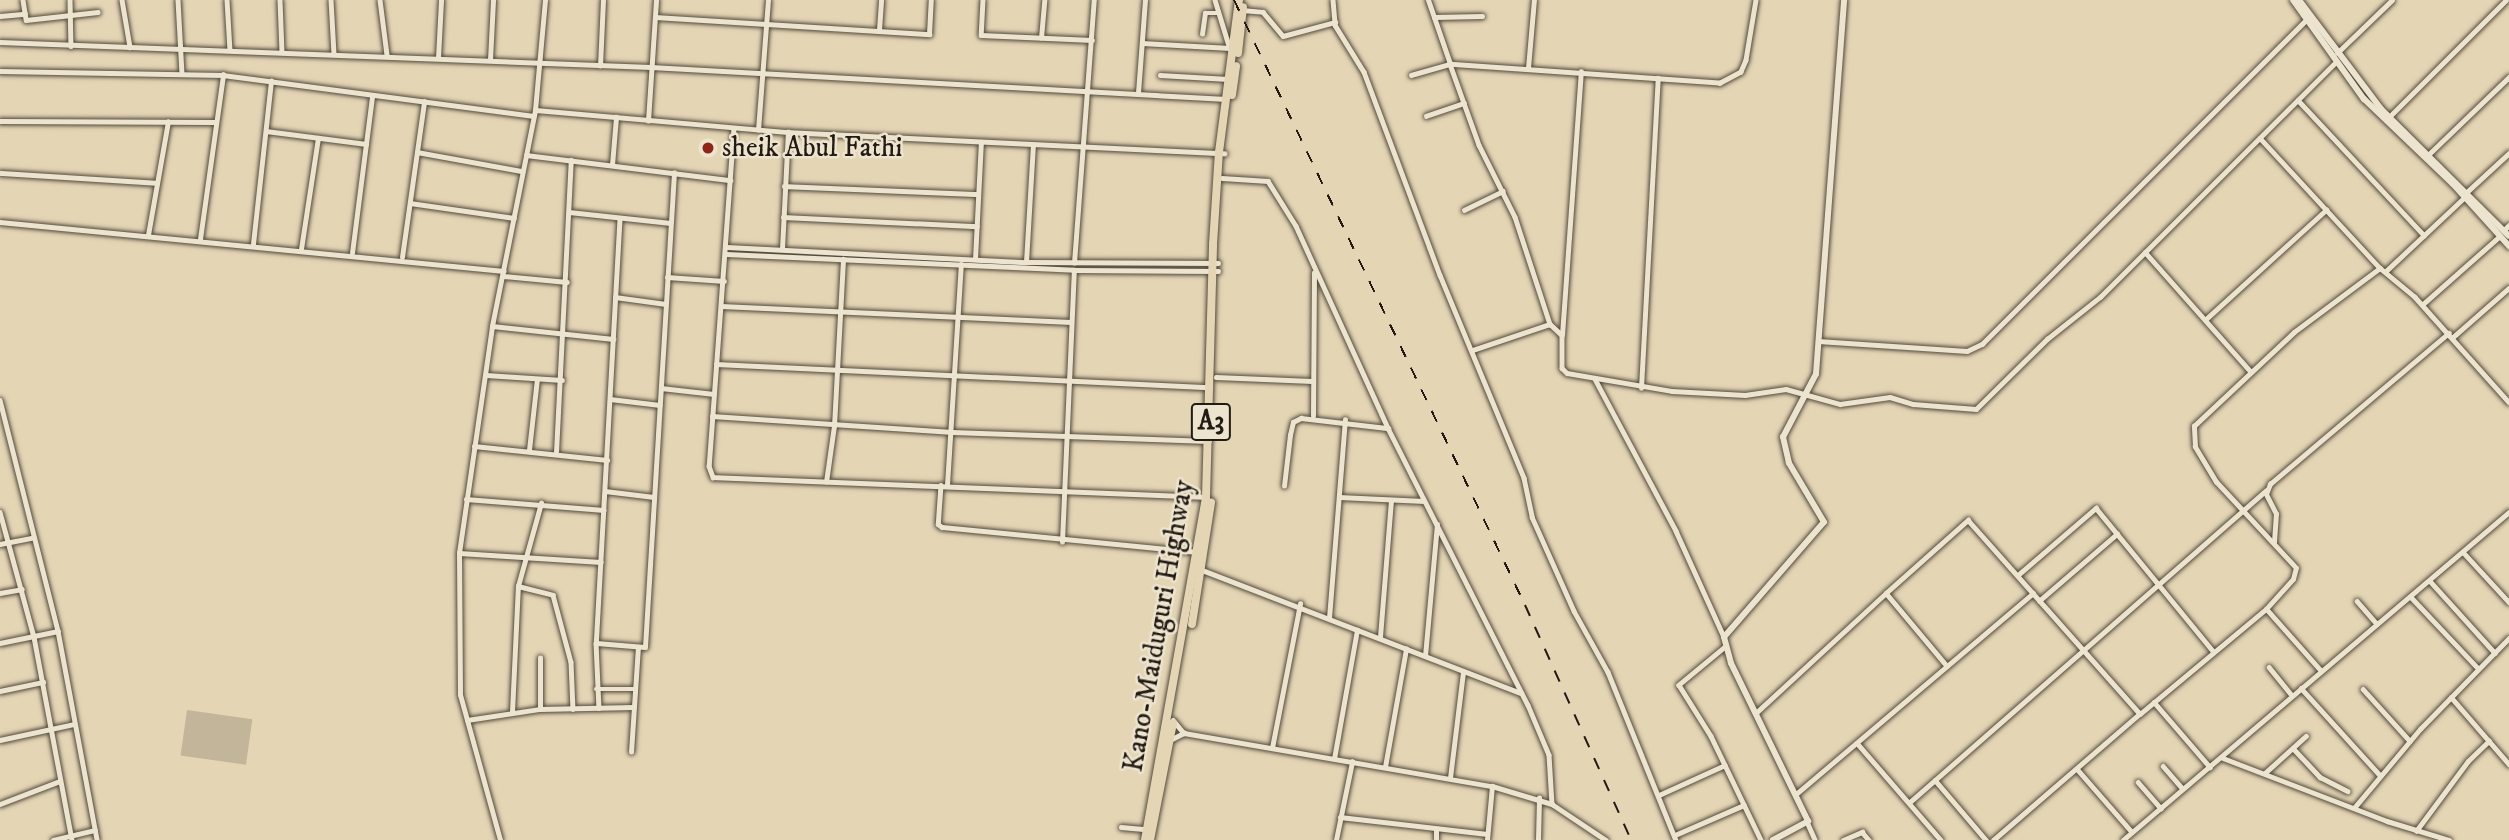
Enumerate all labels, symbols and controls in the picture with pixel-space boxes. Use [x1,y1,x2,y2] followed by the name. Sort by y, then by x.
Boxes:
[722,131,903,165] place label: sheik Abul Fathi
[700,140,716,156] marker: sheik Abul Fathi
[1190,400,1232,444] road number: A3
[1117,477,1201,775] street label: Kano-Maiduguri Highway

